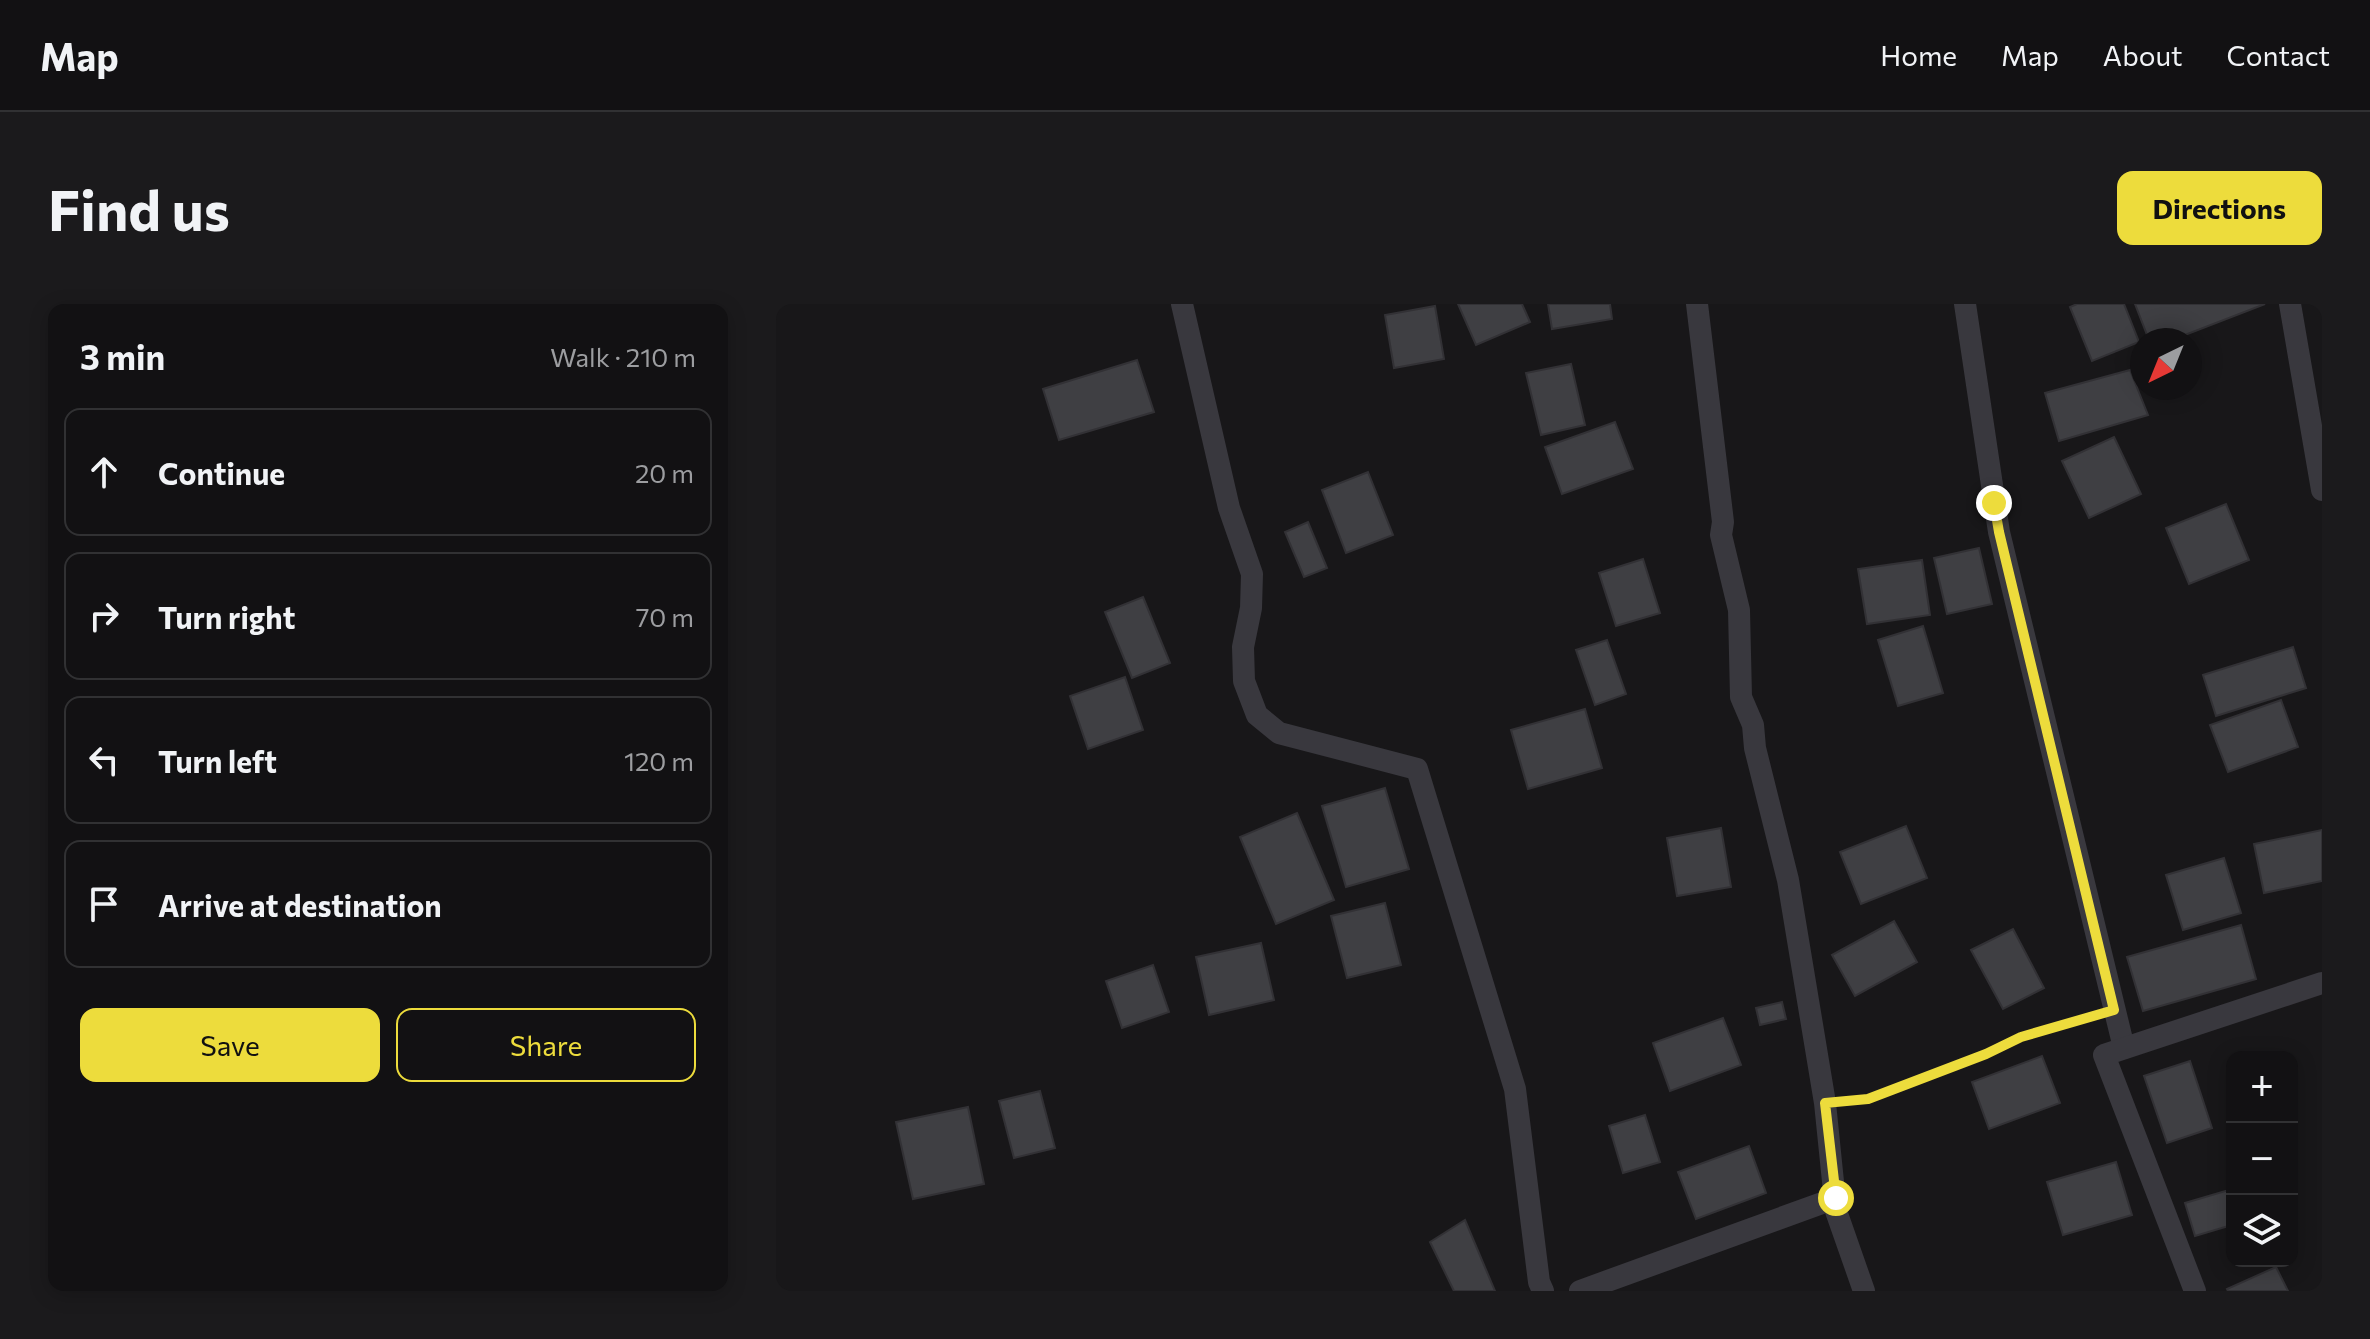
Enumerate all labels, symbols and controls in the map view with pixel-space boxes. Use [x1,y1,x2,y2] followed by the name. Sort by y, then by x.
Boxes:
[40,32,119,79] text: Map
[1880,38,1957,72] text: Home
[2001,38,2059,72] text: Map
[2103,38,2183,72] text: About
[2227,38,2330,72] text: Contact
[2117,171,2322,245] button: Directions
[48,174,230,243] text: Find us
[2130,328,2202,400] north arrow
[80,335,165,377] text: 3 min
[550,341,696,372] text: Walk · 210 m
[82,450,126,494] icon: ahead
[158,454,285,491] text: Continue
[635,457,694,488] text: 20 m
[1976,485,2012,521] route end
[82,594,126,638] icon: right
[158,598,295,635] text: Turn right
[636,601,694,632] text: 70 m
[82,738,126,782] icon: left
[158,742,277,779] text: Turn left
[624,745,694,776] text: 120 m
[82,882,126,926] icon: arrive
[158,886,442,923] text: Arrive at destination
[80,1008,380,1082] button: Save
[396,1008,696,1082] button: Share
[2226,1051,2298,1267] map controls
[2226,1051,2298,1123] button: +
[2226,1123,2298,1195] button: −
[1818,1180,1854,1216] route start
[2226,1195,2298,1267] button: layers

